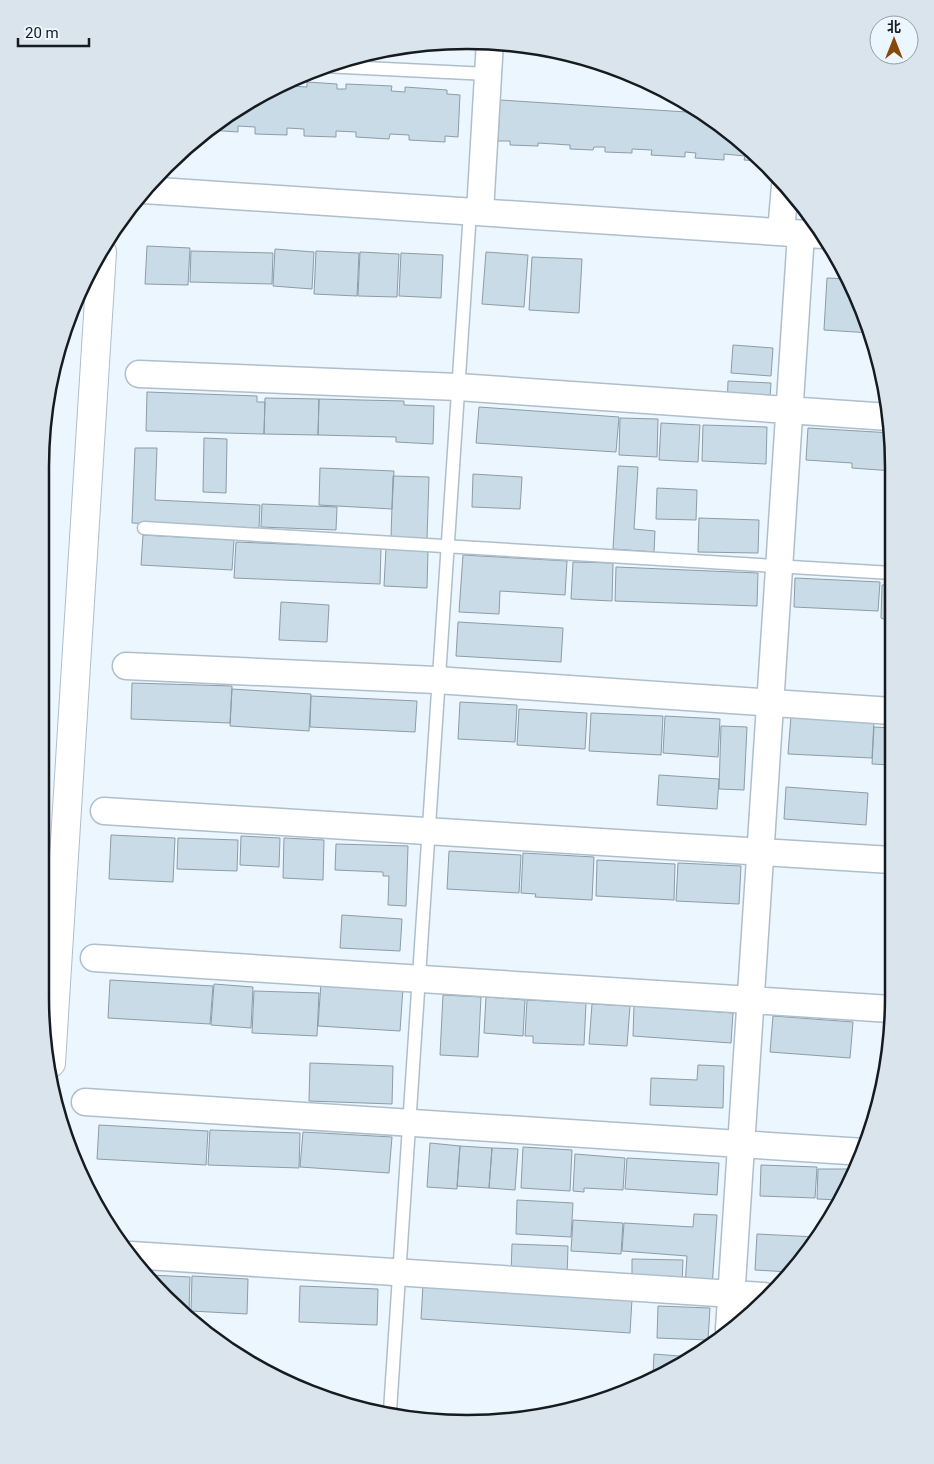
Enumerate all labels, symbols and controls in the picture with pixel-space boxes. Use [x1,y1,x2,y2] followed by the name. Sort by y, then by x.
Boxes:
[18,15,89,47] scale bar
[869,15,919,65] north arrow
[887,19,901,35] text: 北
[25,24,59,42] text: 20 m

